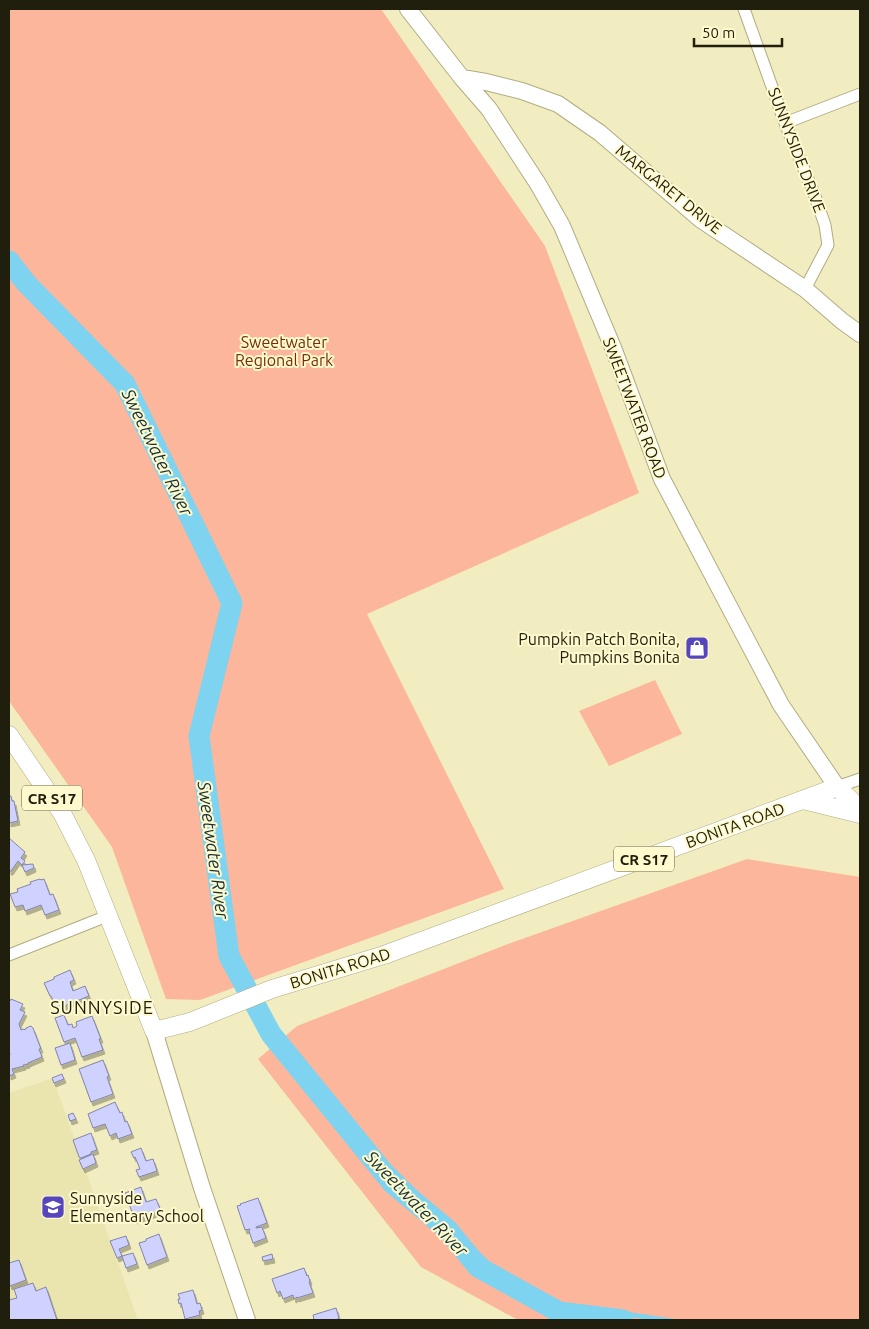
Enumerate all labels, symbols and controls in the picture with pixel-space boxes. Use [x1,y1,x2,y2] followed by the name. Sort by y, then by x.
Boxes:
[694,15,782,47] scale bar
[702,24,735,41] text: 50 m
[765,85,829,215] street label: SUNNYSIDE DRIVE
[612,141,726,237] street label: MARGARET DRIVE
[235,333,333,369] park label: Sweetwater Regional Park
[600,335,670,481] street label: SWEETWATER ROAD
[118,384,198,520] water label: Sweetwater River
[518,630,680,666] place label: Pumpkin Patch Bonita, Pumpkins Bonita
[684,635,710,661] shop icon: Pumpkin Patch Bonita, Pumpkins Bonita
[194,779,234,921] water label: Sweetwater River
[22,786,82,810] road number: CR S17
[683,799,787,851] street label: BONITA ROAD
[614,846,674,872] road number: CR S17
[288,944,392,992] street label: BONITA ROAD
[50,997,154,1017] district label: SUNNYSIDE
[361,1145,473,1261] water label: Sweetwater River
[70,1189,204,1225] place label: Sunnyside Elementary School
[40,1194,66,1220] school or university icon: Sunnyside Elementary School

